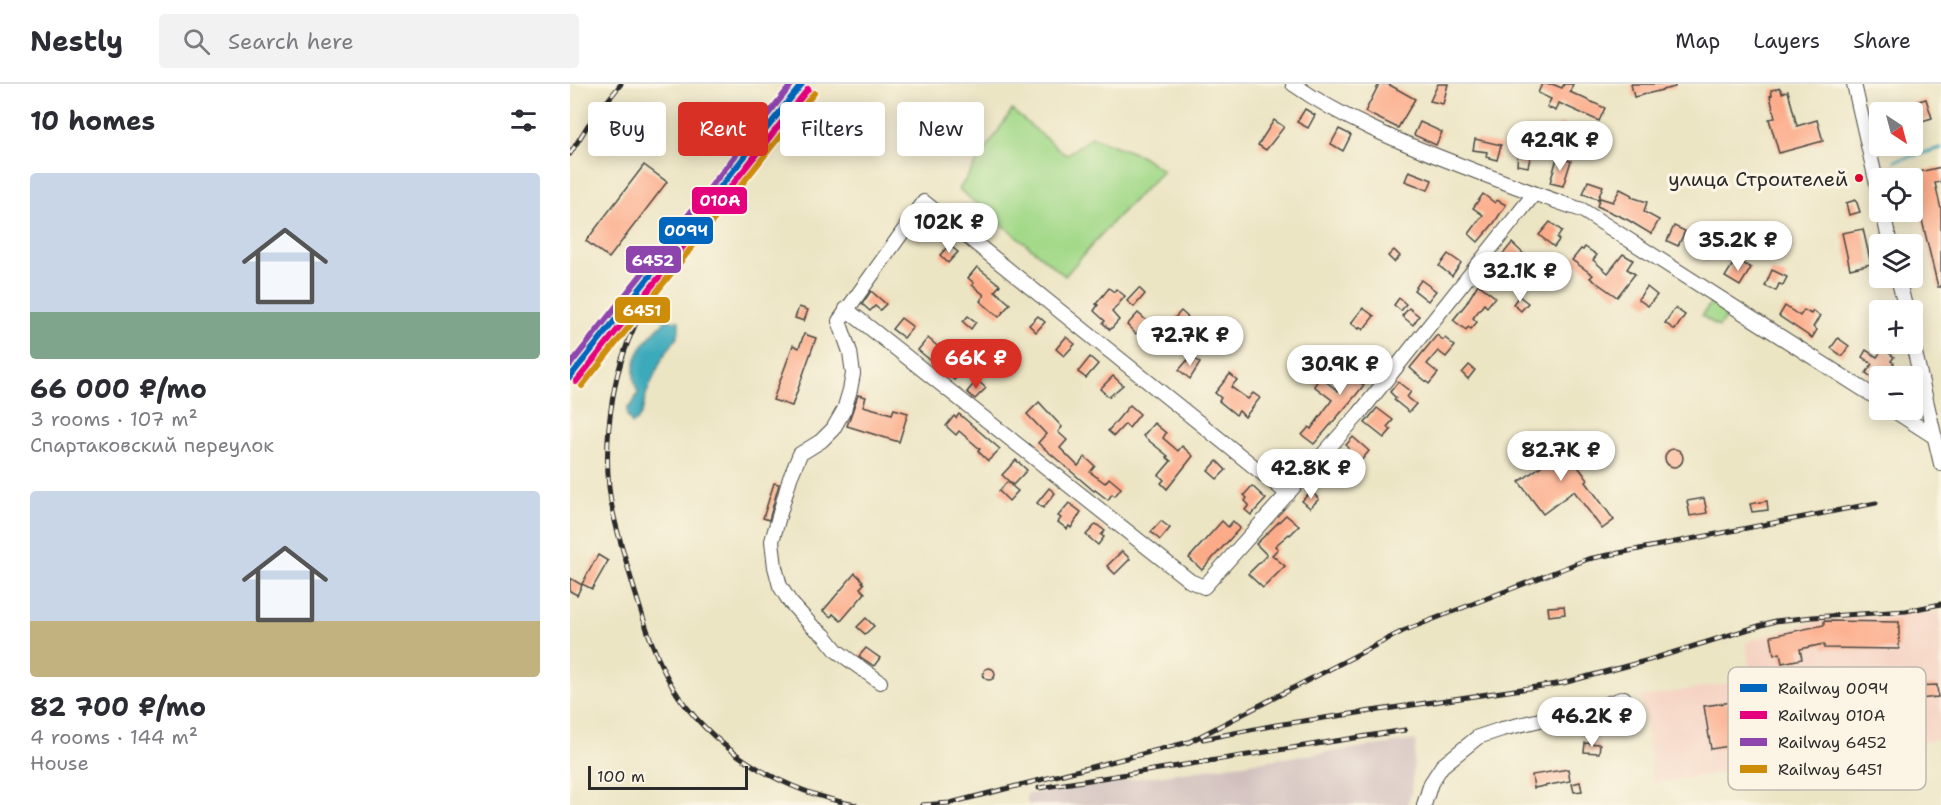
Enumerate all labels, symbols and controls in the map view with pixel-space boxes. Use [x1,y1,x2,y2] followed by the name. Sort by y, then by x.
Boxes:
[159,14,579,68] search box
[30,22,123,60] text: Nestly
[180,25,213,58] icon: search
[228,27,354,56] text: Search here
[1675,27,1720,55] text: Map
[1753,27,1820,55] text: Layers
[1853,27,1911,55] text: Share
[588,102,666,156] chip: Buy
[678,102,768,156] chip: Rent
[780,102,885,156] chip: Filters
[897,102,984,156] chip: New
[1869,102,1923,156] north arrow
[1869,102,1923,420] map controls
[30,103,155,138] text: 10 homes
[507,104,540,137] icon: filters
[1505,121,1615,172] pin: 42.9K ₽
[1521,127,1599,153] text: 42.9K ₽
[1668,166,1848,192] place label: улица Строителей
[1869,168,1923,222] button: locate
[1853,172,1865,184] marker: улица Строителей
[691,186,748,215] line badge: 010А
[699,190,741,211] text: 010А
[900,203,998,254] pin: 102K ₽
[914,209,984,235] text: 102K ₽
[231,212,339,320] icon: home
[658,216,714,245] line badge: 009Ч
[664,220,708,241] text: 009Ч
[1683,221,1793,272] pin: 35.2K ₽
[1698,227,1778,253] text: 35.2K ₽
[1869,234,1923,288] button: layers
[625,245,682,274] line badge: 6452
[632,250,674,271] text: 6452
[1465,252,1575,303] pin: 32.1K ₽
[1483,258,1557,284] text: 32.1K ₽
[614,296,671,324] line badge: 6451
[623,300,661,321] text: 6451
[1869,300,1923,354] button: +
[1135,316,1245,367] pin: 72.7K ₽
[1151,322,1229,348] text: 72.7K ₽
[934,339,1018,390] pin: 66K ₽
[945,345,1007,371] text: 66K ₽
[1285,345,1395,396] pin: 30.9K ₽
[1301,351,1379,377] text: 30.9K ₽
[1869,366,1923,420] button: −
[30,371,207,406] text: 66 000 ₽/mo
[30,406,198,432] text: 3 rooms · 107 m²
[1506,431,1616,482] pin: 82.7K ₽
[30,432,274,458] text: Спартаковский переулок
[1521,437,1601,463] text: 82.7K ₽
[1256,449,1366,500] pin: 42.8K ₽
[1271,455,1351,481] text: 42.8K ₽
[231,530,339,638] icon: home
[1728,667,1926,790] legend
[1778,678,1889,699] text: Railway 009Ч
[30,689,206,724] text: 82 700 ₽/mo
[1537,697,1647,748] pin: 46.2K ₽
[1551,703,1633,729] text: 46.2K ₽
[1778,705,1885,726] text: Railway 010А
[30,724,198,750] text: 4 rooms · 144 m²
[1778,732,1887,753] text: Railway 6452
[30,750,89,776] text: House
[1778,759,1883,780] text: Railway 6451
[588,763,748,790] scale bar
[597,766,645,787] text: 100 m

